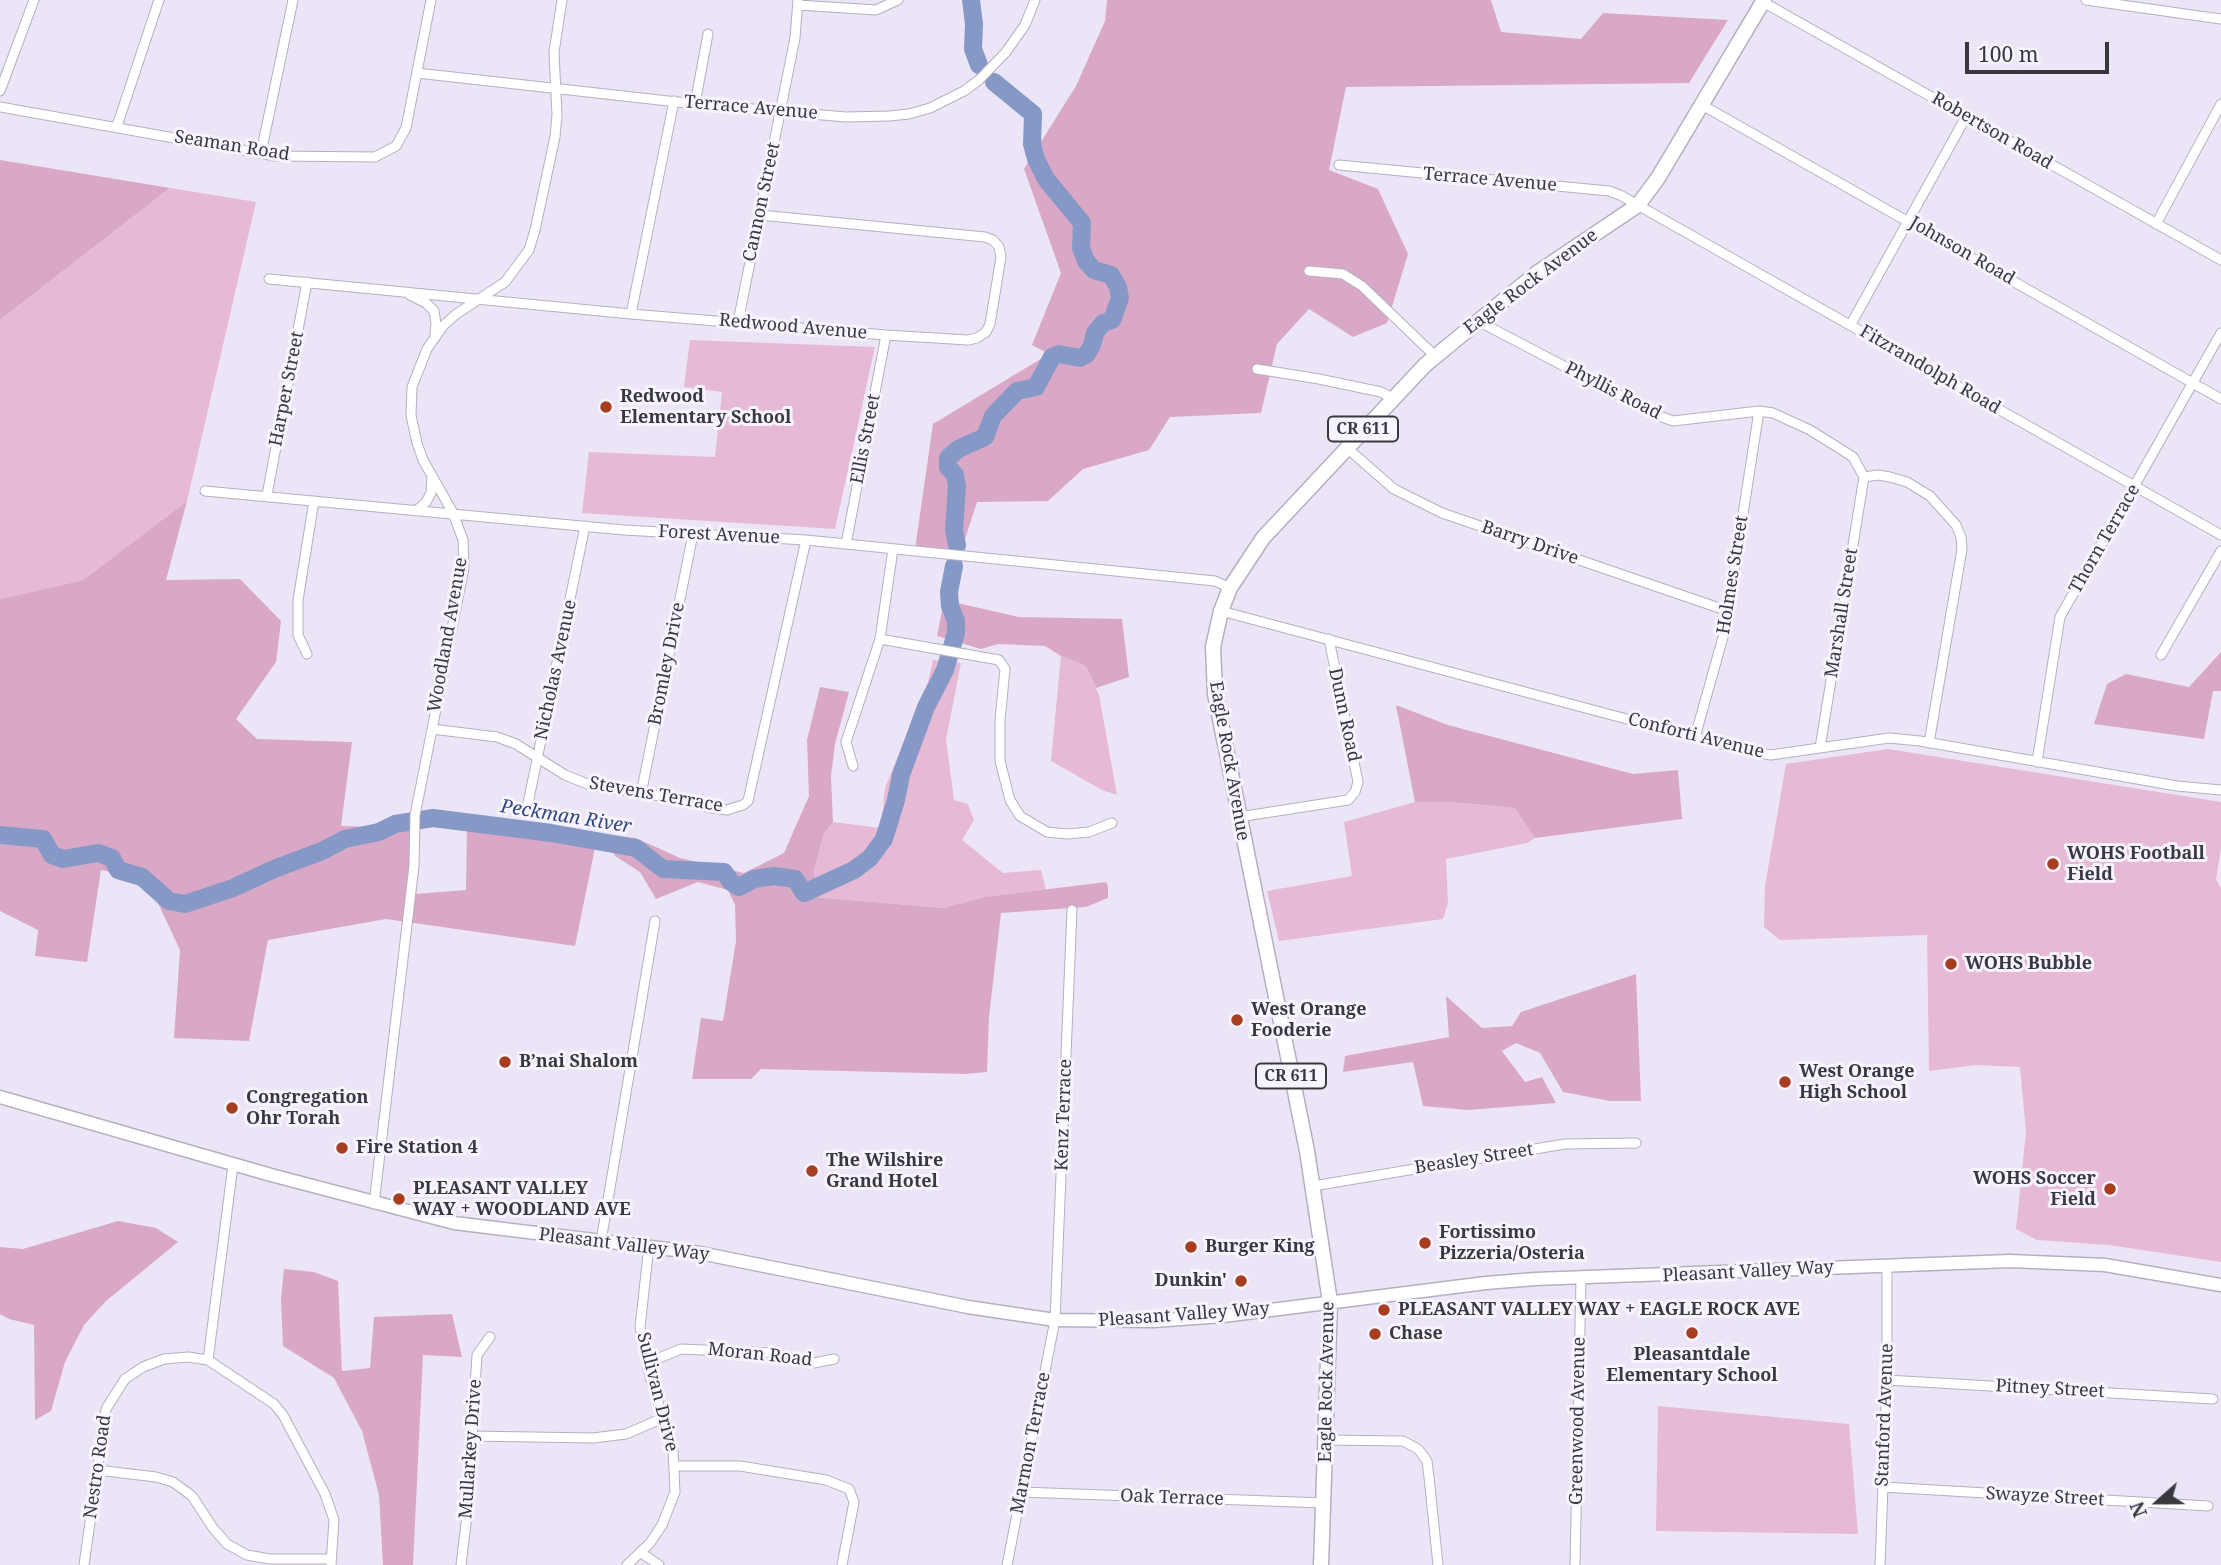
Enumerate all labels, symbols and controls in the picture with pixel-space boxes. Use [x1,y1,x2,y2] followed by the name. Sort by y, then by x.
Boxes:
[1969,28,2112,72] scale bar
[1978,40,2039,68] text: 100 m
[1928,88,2056,174] street label: Robertson Road
[683,91,819,125] street label: Terrace Avenue
[173,126,291,166] street label: Seaman Road
[739,140,785,264] street label: Cannon Street
[1422,163,1558,197] street label: Terrace Avenue
[1905,212,2019,290] street label: Johnson Road
[1460,225,1602,339] street label: Eagle Rock Avenue
[718,310,868,344] street label: Redwood Avenue
[1856,321,2004,419] street label: Fitzrandolph Road
[265,330,309,448] street label: Harper Street
[1561,357,1665,425] street label: Phyllis Road
[620,386,791,428] place label: Redwood Elementary School
[847,392,885,486] street label: Ellis Street
[598,399,614,415] marker: Redwood Elementary School
[1328,416,1398,442] road number: CR 611
[2065,481,2145,597] street label: Thorn Terrace
[1713,514,1753,636] street label: Holmes Street
[1479,516,1581,570] street label: Barry Drive
[658,521,780,549] street label: Forest Avenue
[1821,547,1863,679] street label: Marshall Street
[424,556,472,714] street label: Woodland Avenue
[531,598,581,742] street label: Nicholas Avenue
[644,601,690,727] street label: Bromley Drive
[1323,666,1365,764] street label: Dunn Road
[1204,680,1254,842] street label: Eagle Rock Avenue
[1626,709,1766,763] street label: Conforti Avenue
[588,773,724,817] street label: Stevens Terrace
[499,795,633,839] water label: Peckman River
[2067,843,2205,886] place label: WOHS Football Field
[2045,856,2061,872] marker: WOHS Football Field
[1965,953,2092,975] place label: WOHS Bubble
[1943,956,1959,972] marker: WOHS Bubble
[1251,999,1366,1042] place label: West Orange Fooderie
[1229,1012,1245,1028] marker: West Orange Fooderie
[519,1051,638,1073] place label: B’nai Shalom
[497,1054,513,1070] marker: B’nai Shalom
[1051,1058,1077,1172] street label: Kenz Terrace
[1799,1061,1914,1104] place label: West Orange High School
[1256,1064,1326,1088] road number: CR 611
[1777,1074,1793,1090] marker: West Orange High School
[246,1087,368,1130] place label: Congregation Ohr Torah
[224,1100,240,1116] marker: Congregation Ohr Torah
[356,1137,478,1159] place label: Fire Station 4
[1413,1139,1535,1179] street label: Beasley Street
[334,1140,350,1156] marker: Fire Station 4
[826,1150,943,1192] place label: The Wilshire Grand Hotel
[804,1163,820,1179] marker: The Wilshire Grand Hotel
[1973,1168,2096,1210] place label: WOHS Soccer Field
[413,1178,631,1220] place label: PLEASANT VALLEY WAY + WOODLAND AVE
[2102,1181,2118,1197] marker: WOHS Soccer Field
[391,1191,407,1207] marker: PLEASANT VALLEY WAY + WOODLAND AVE
[1439,1222,1585,1264] place label: Fortissimo Pizzeria/Osteria
[538,1224,710,1266] street label: Pleasant Valley Way
[1417,1235,1433,1251] marker: Fortissimo Pizzeria/Osteria
[1205,1236,1315,1258] place label: Burger King
[1183,1239,1199,1255] marker: Burger King
[1662,1257,1834,1287] street label: Pleasant Valley Way
[1155,1270,1227,1292] place label: Dunkin'
[1233,1273,1249,1289] marker: Dunkin'
[1098,1298,1270,1332] street label: Pleasant Valley Way
[1398,1299,1800,1321] place label: PLEASANT VALLEY WAY + EAGLE ROCK AVE
[1315,1301,1339,1463] street label: Eagle Rock Avenue
[1376,1302,1392,1318] marker: PLEASANT VALLEY WAY + EAGLE ROCK AVE
[1389,1323,1443,1345] place label: Chase
[1684,1325,1700,1341] marker: Pleasantdale Elementary School
[1367,1326,1383,1342] marker: Chase
[632,1330,682,1454] street label: Sullivan Drive
[1566,1337,1590,1505] street label: Greenwood Avenue
[707,1339,813,1371] street label: Moran Road
[1872,1343,1898,1487] street label: Stanford Avenue
[1606,1344,1778,1386] place label: Pleasantdale Elementary School
[1007,1370,1055,1516] street label: Marmon Terrace
[1995,1375,2105,1403] street label: Pitney Street
[455,1378,487,1520] street label: Mullarkey Drive
[80,1414,116,1520] street label: Nestro Road
[2123,1467,2193,1537] north arrow
[1985,1483,2105,1511] street label: Swayze Street
[1120,1485,1224,1511] street label: Oak Terrace
[2124,1498,2153,1521] text: N

